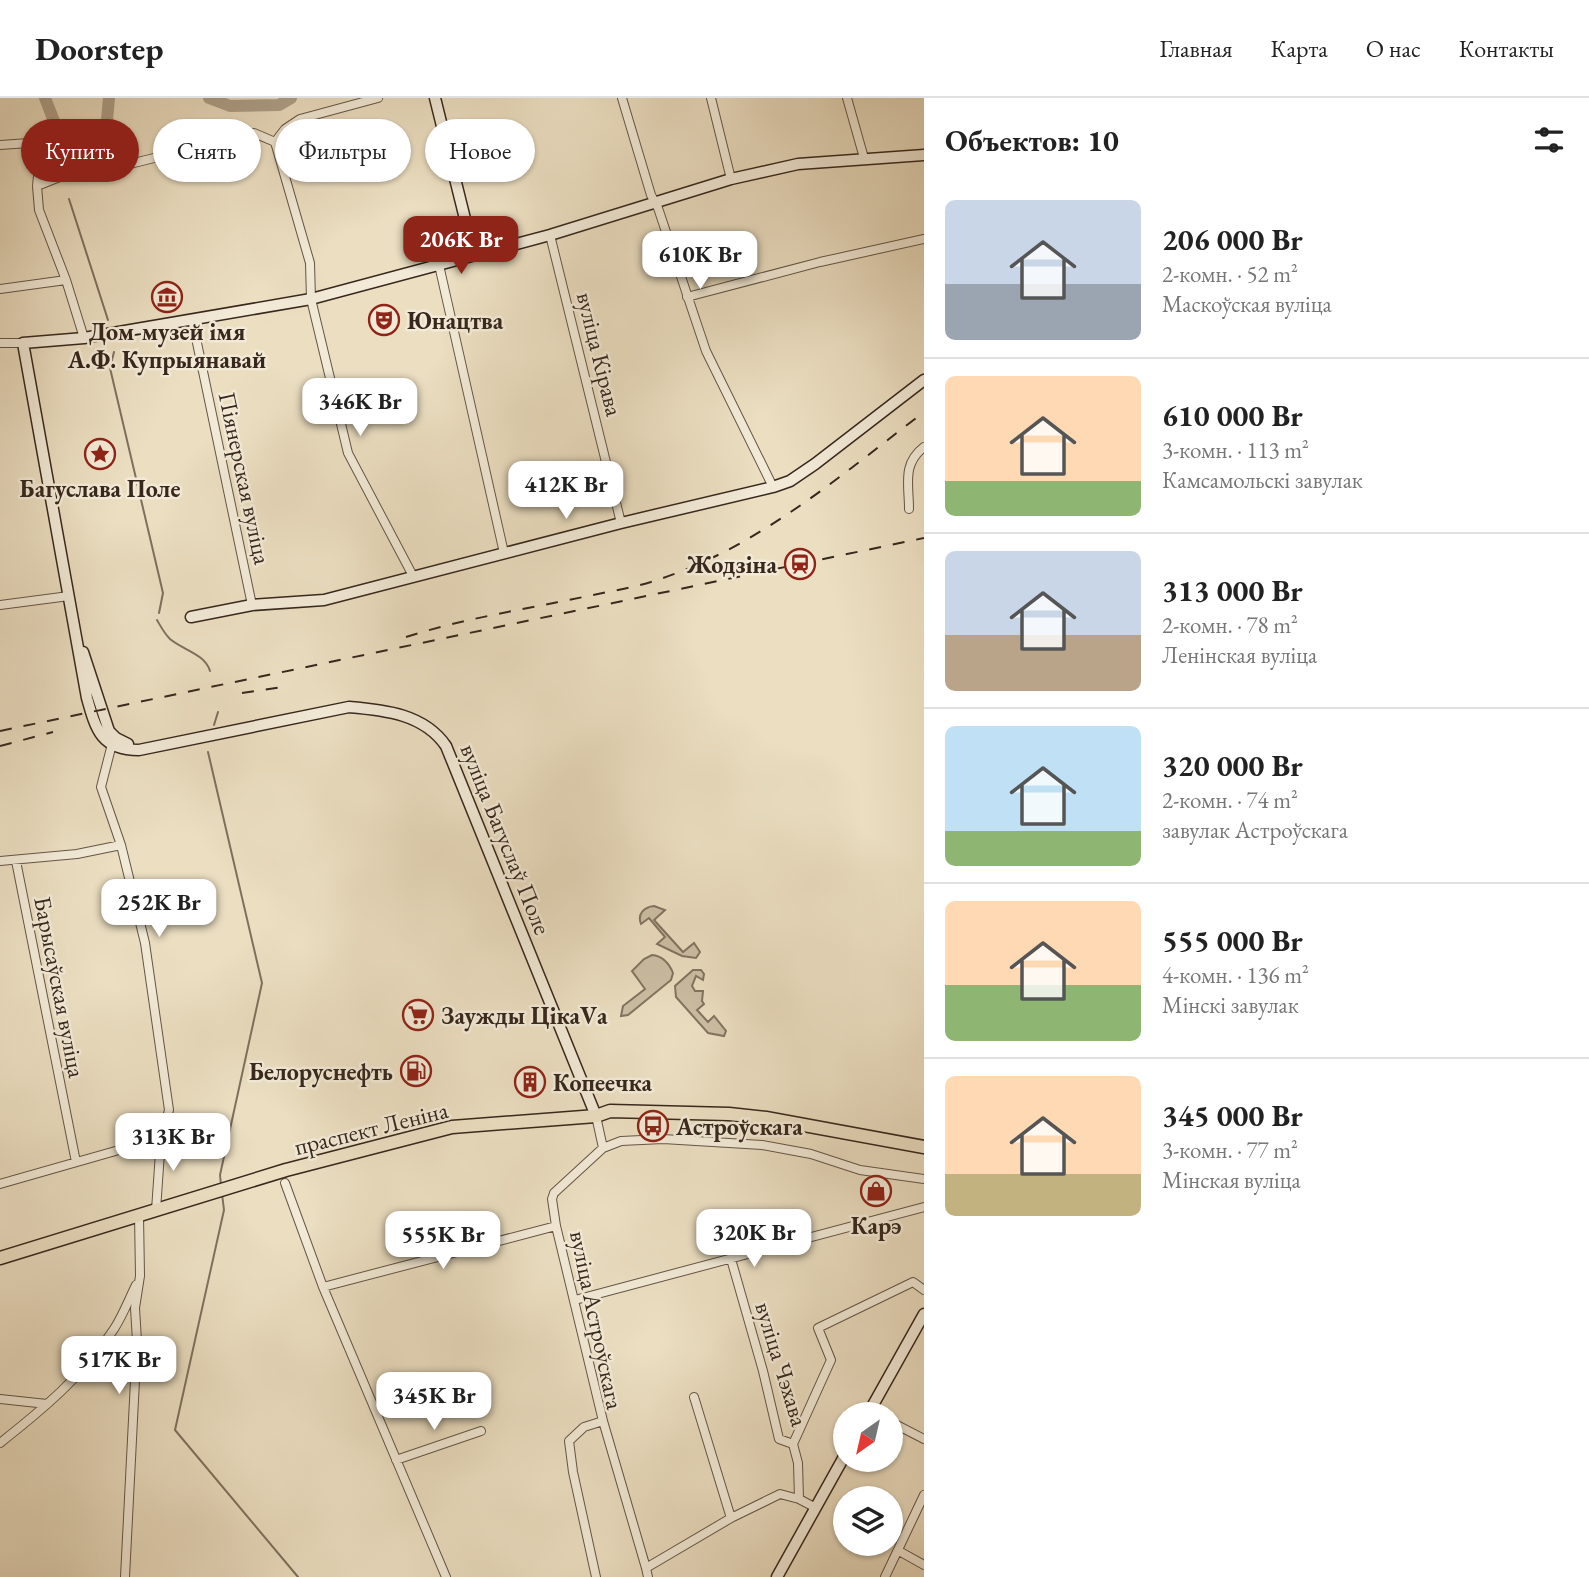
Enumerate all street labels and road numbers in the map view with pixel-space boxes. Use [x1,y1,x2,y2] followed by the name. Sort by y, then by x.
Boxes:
[570,289,630,420] street label: вуліца Кірава
[212,389,278,567] street label: Піянерская вуліца
[454,739,558,939] street label: вуліца Багуслаў Поле
[27,894,93,1081] street label: Барысаўская вуліца
[291,1094,452,1162] street label: праспект Леніна
[563,1228,631,1413] street label: вуліца Астроўскага
[748,1298,816,1430] street label: вуліца Чэхава

